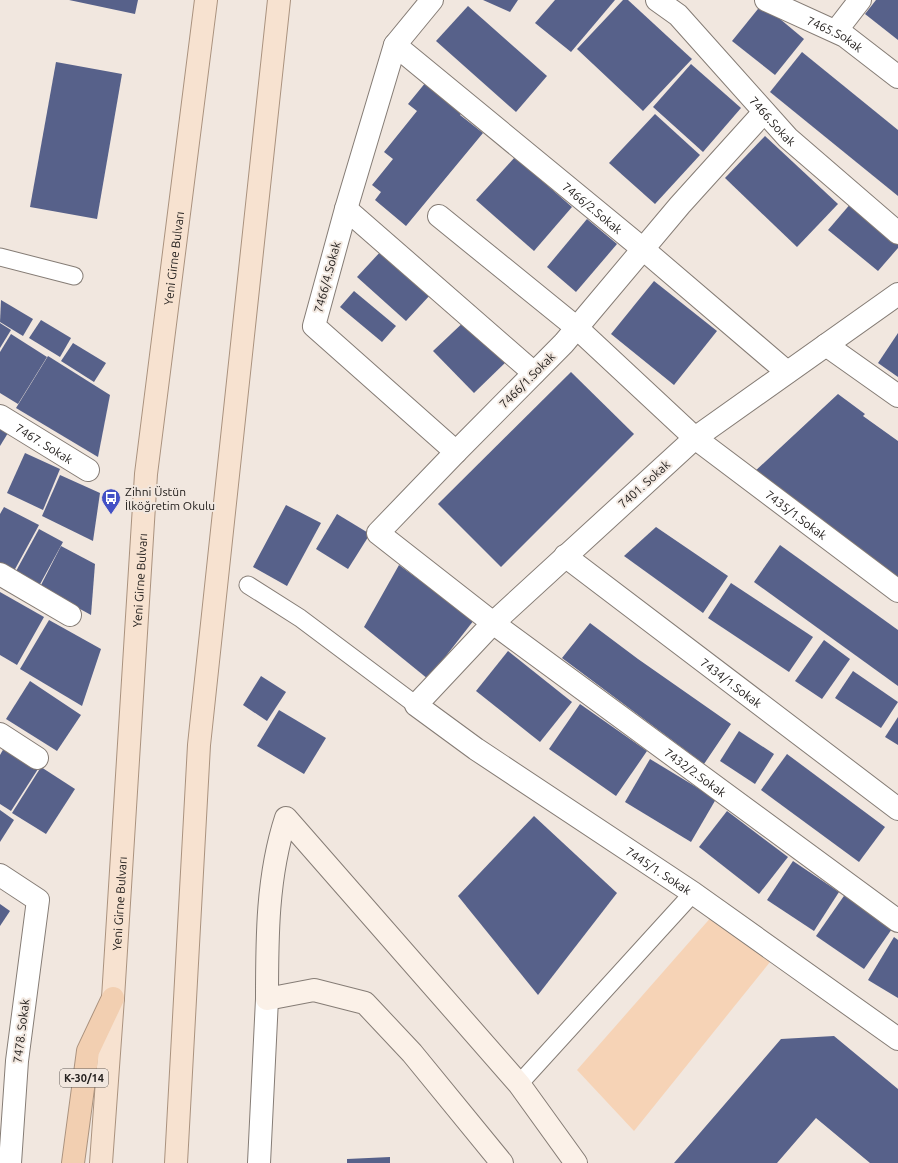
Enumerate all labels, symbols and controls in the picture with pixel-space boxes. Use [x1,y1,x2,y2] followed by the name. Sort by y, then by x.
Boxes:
[805,13,866,54] street label: 7465.Sokak
[747,94,798,148] street label: 7466.Sokak
[560,179,625,236] street label: 7466/2.Sokak
[161,211,186,306] street label: Yeni Girne Bulvarı
[311,240,343,314] street label: 7466/4.Sokak
[497,350,557,410] street label: 7466/1.Sokak
[13,421,75,466] street label: 7467. Sokak
[616,458,672,510] street label: 7401. Sokak
[125,485,215,512] place label: Zihni Üstün İlköğretim Okulu
[100,487,122,515] bus stop icon: Zihni Üstün İlköğretim Okulu
[763,487,829,542] street label: 7435/1.Sokak
[130,533,149,628] street label: Yeni Girne Bulvarı
[698,655,764,710] street label: 7434/1.Sokak
[662,745,729,799] street label: 7432/2.Sokak
[624,844,694,897] street label: 7445/1. Sokak
[109,856,128,951] street label: Yeni Girne Bulvarı
[11,998,31,1064] street label: 7478. Sokak
[60,1069,108,1087] road number: K-30/14

